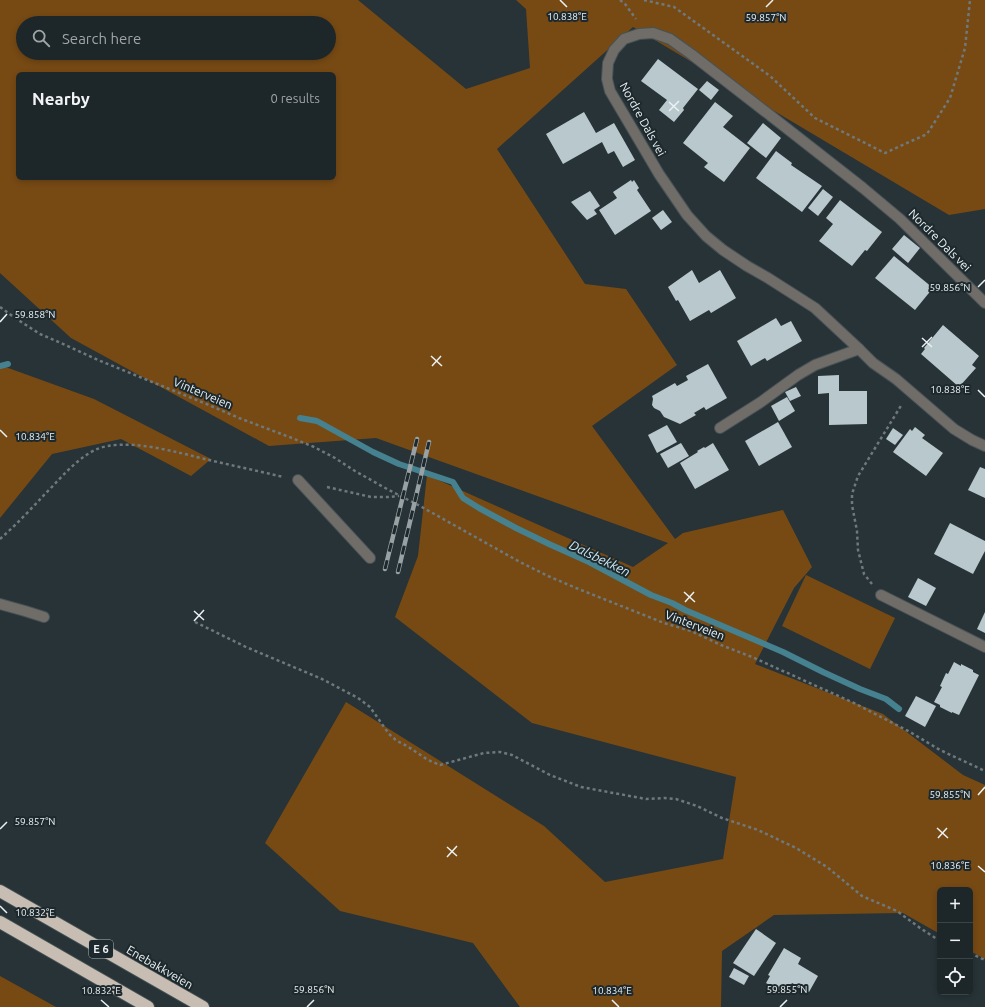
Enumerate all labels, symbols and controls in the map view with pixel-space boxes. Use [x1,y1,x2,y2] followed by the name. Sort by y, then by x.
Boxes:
[547,11,587,22] text: 10.838°E
[745,12,787,23] text: 59.857°N
[16,16,336,60] search box
[30,27,52,49] icon: search
[62,30,141,47] text: Search here
[617,80,669,158] street label: Nordre Dals vei
[32,89,90,108] text: Nearby
[270,91,320,105] text: 0 results
[906,206,974,274] street label: Nordre Dals vei
[929,282,971,293] text: 59.856°N
[14,309,56,320] text: 59.858°N
[172,375,234,411] street label: Vinterveien
[930,384,970,395] text: 10.838°E
[15,431,55,442] text: 10.834°E
[567,537,633,579] water label: Dalsbekken
[663,608,727,642] street label: Vinterveien
[929,789,971,800] text: 59.855°N
[14,816,56,827] text: 59.857°N
[930,860,970,871] text: 10.836°E
[937,887,973,995] map controls
[937,887,973,923] button: +
[15,907,55,918] text: 10.832°E
[937,923,973,959] button: −
[89,940,113,958] road number: E 6
[125,943,195,991] street label: Enebakkveien
[937,959,973,995] button: locate
[293,984,335,995] text: 59.856°N
[766,984,808,995] text: 59.855°N
[81,985,121,996] text: 10.832°E
[592,985,632,996] text: 10.834°E

